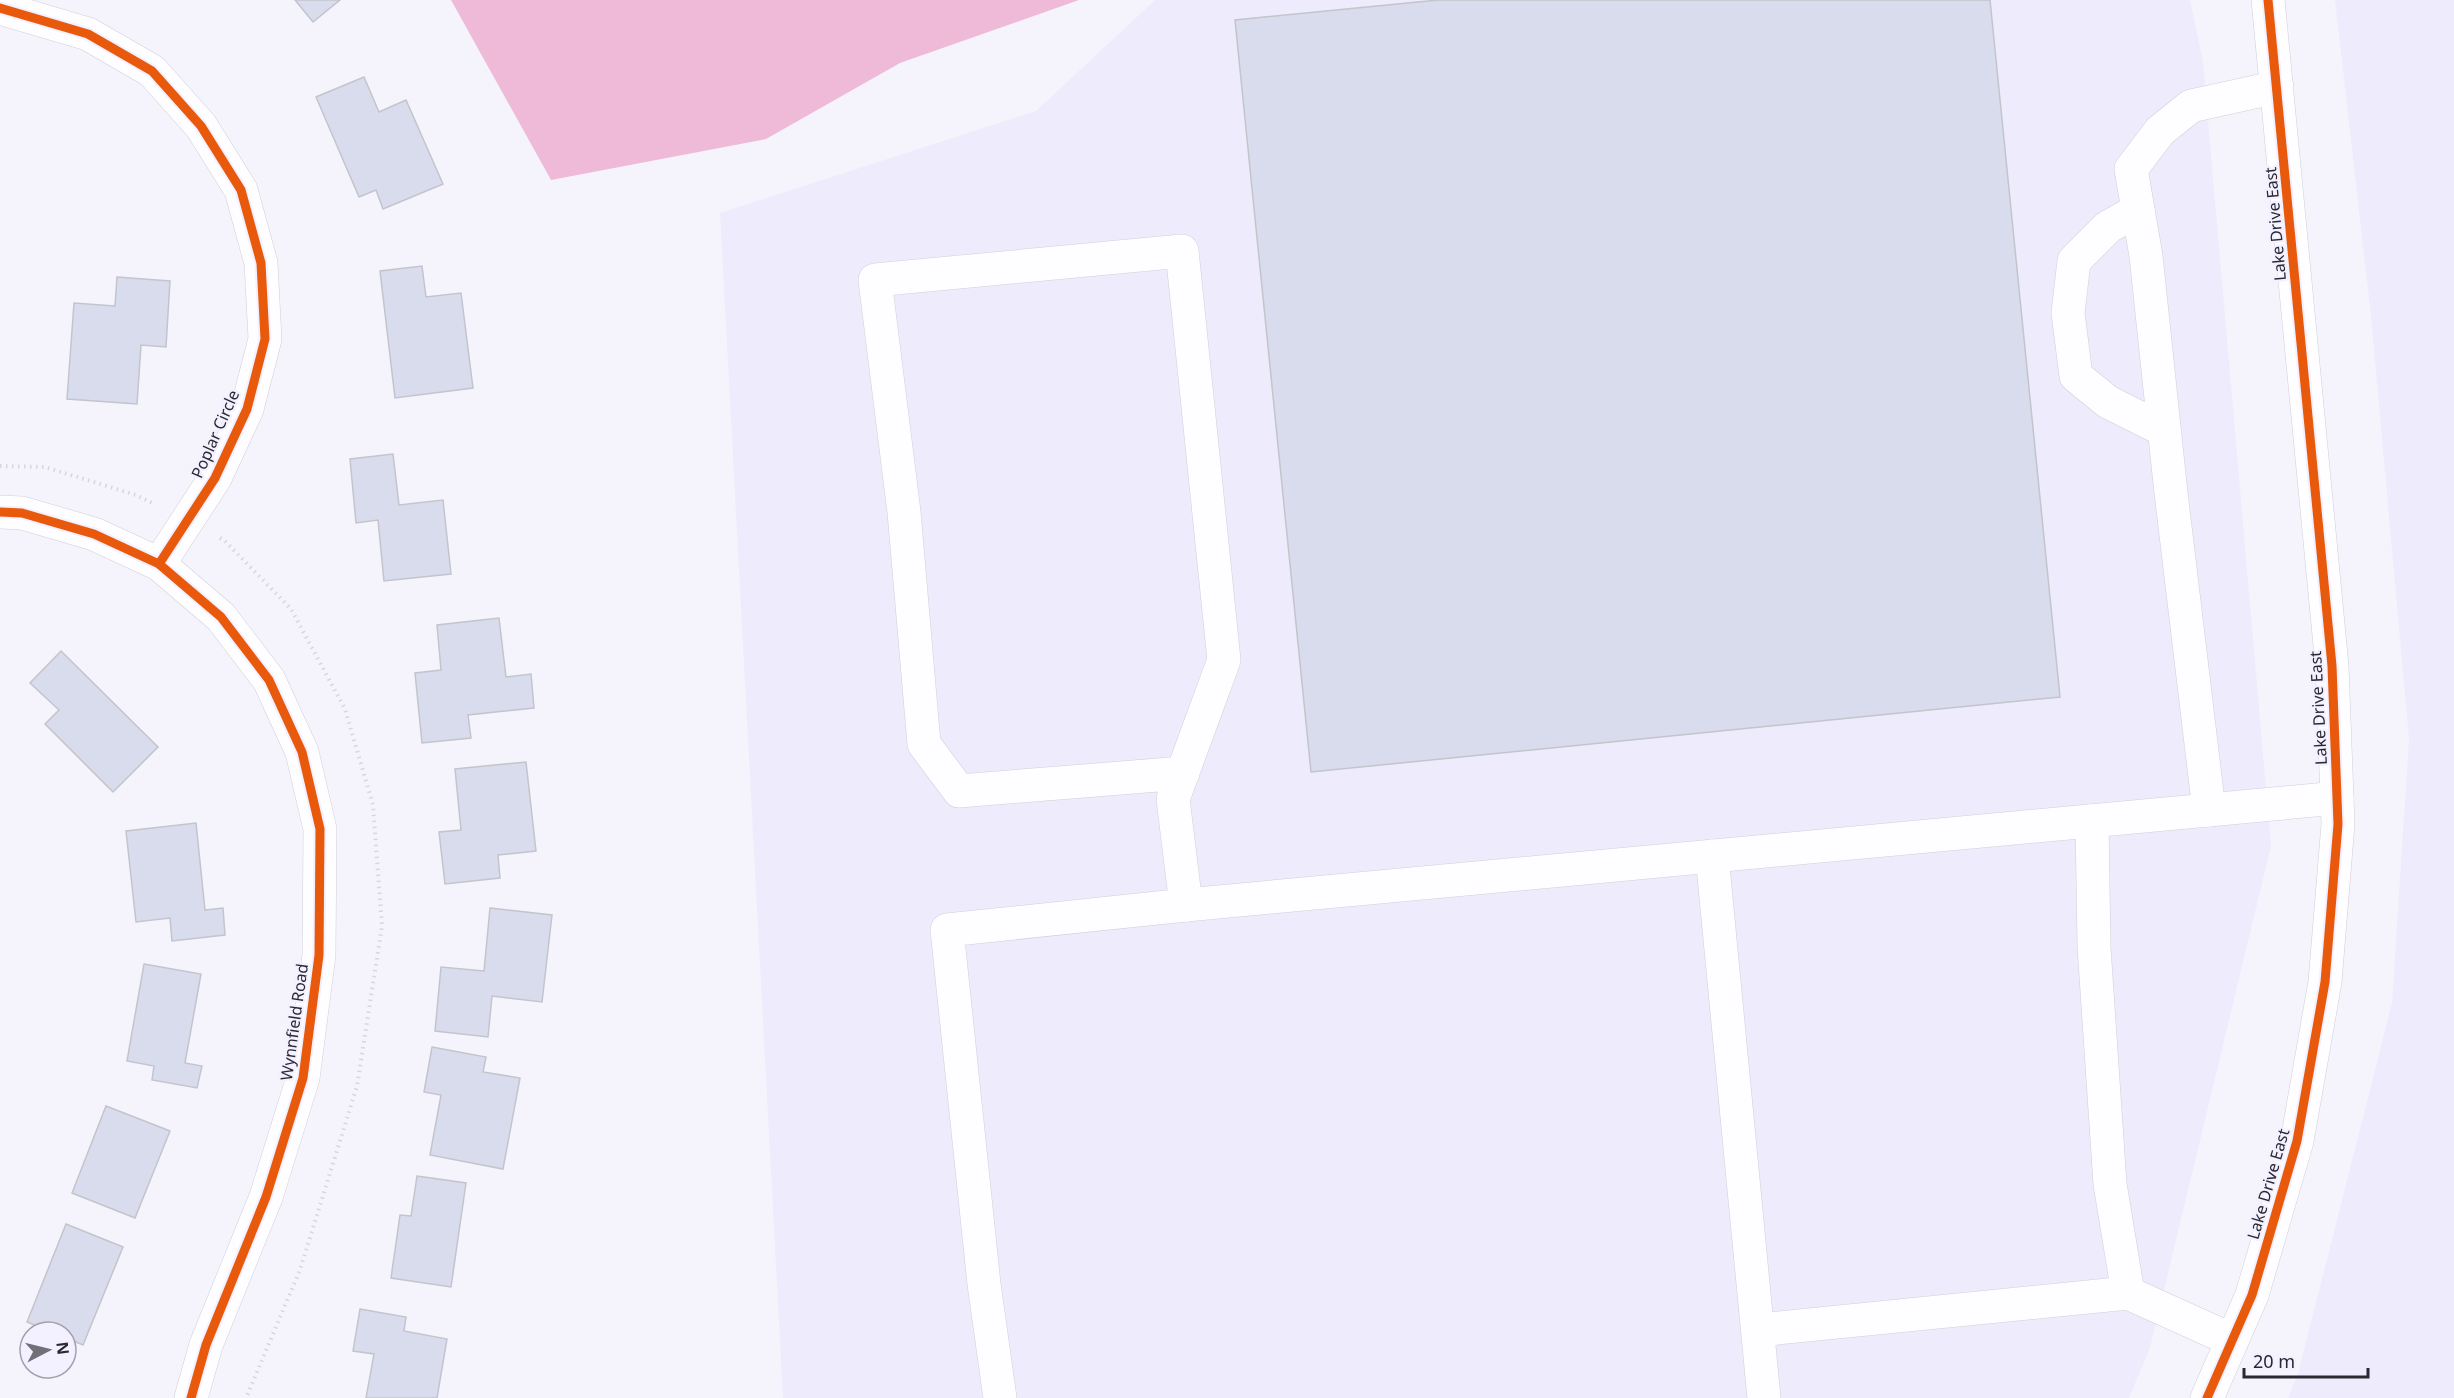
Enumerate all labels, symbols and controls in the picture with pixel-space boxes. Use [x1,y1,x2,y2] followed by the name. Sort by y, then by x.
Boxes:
[2259,166,2291,282] street label: Lake Drive East
[186,386,244,482] street label: Poplar Circle
[2304,650,2332,766] street label: Lake Drive East
[275,962,313,1082] street label: Wynnfield Road
[2242,1126,2294,1242] street label: Lake Drive East
[18,1320,78,1380] north arrow
[51,1340,75,1356] text: N
[2244,1341,2368,1379] scale bar
[2253,1349,2295,1373] text: 20 m

